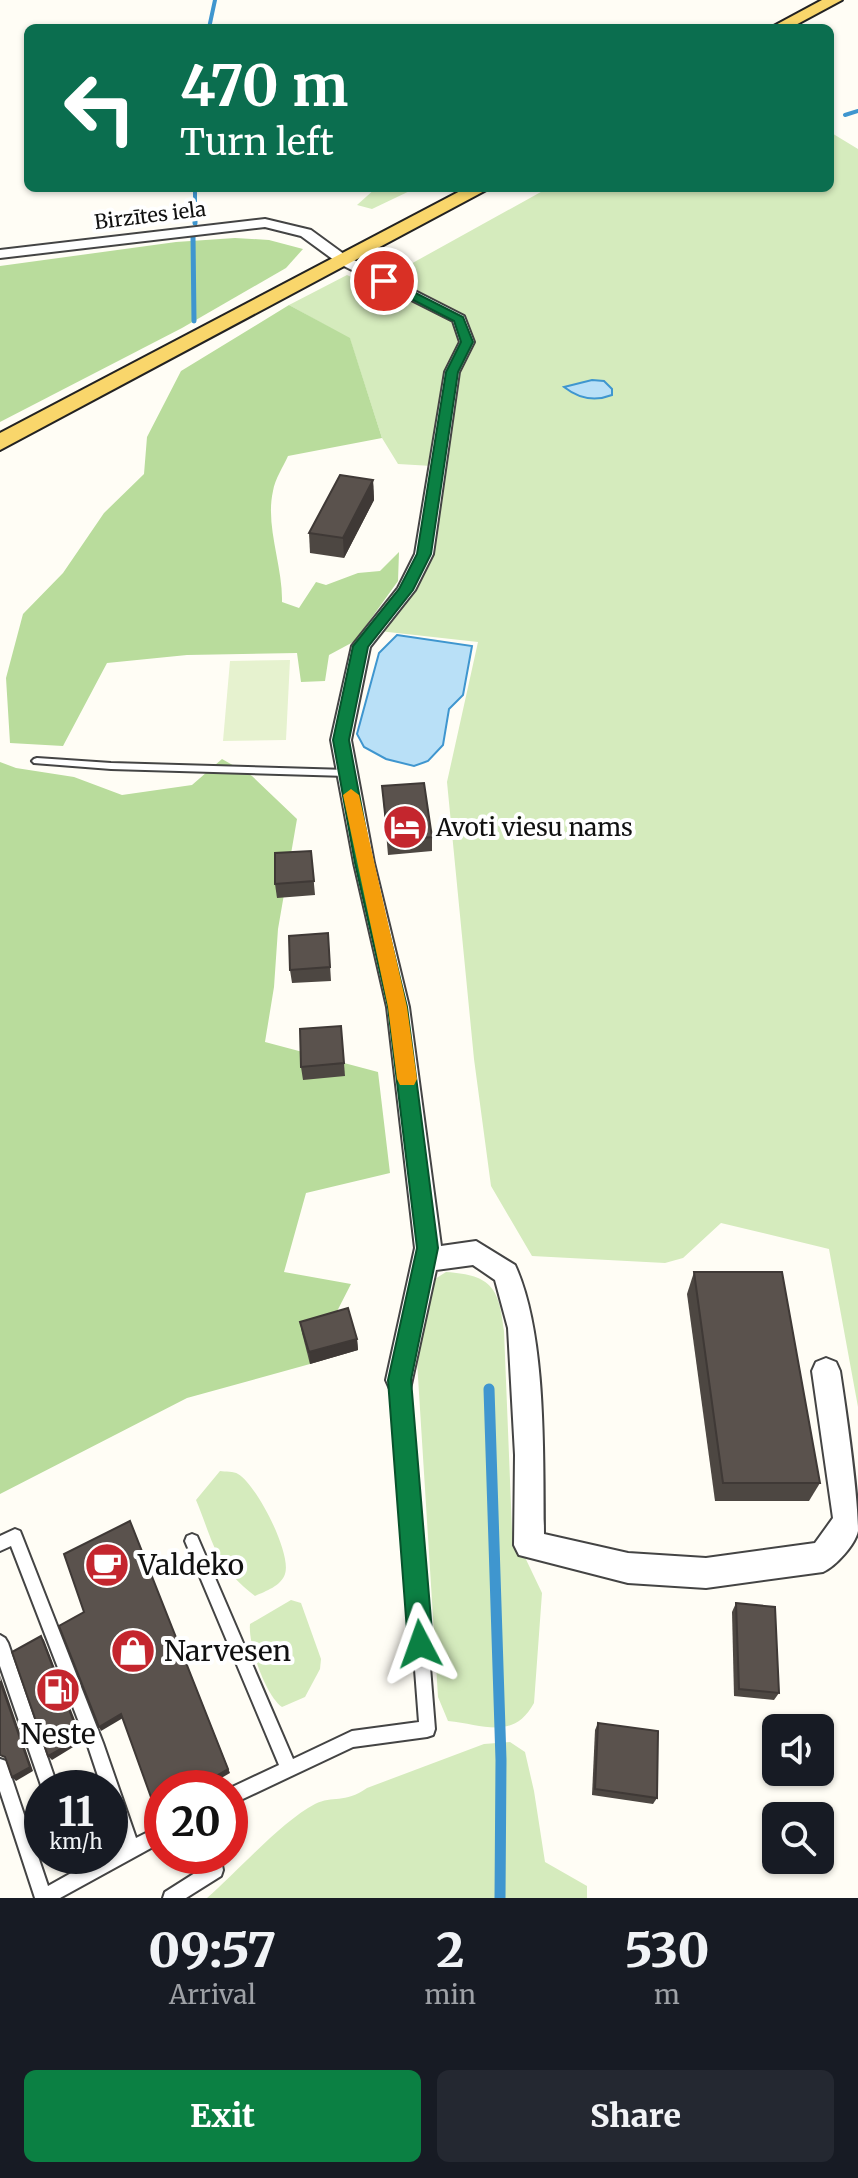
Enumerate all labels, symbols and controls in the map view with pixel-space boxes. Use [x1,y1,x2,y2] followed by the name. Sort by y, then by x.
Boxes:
[180,51,348,121] text: 470 m
[48,56,152,160] icon: left
[180,120,334,165] text: Turn left
[93,196,207,234] street label: Birzītes iela
[350,247,418,315] pin
[362,259,406,303] icon: arrive
[381,803,429,851] hotel icon: Avoti viesu nams
[435,812,633,843] place label: Avoti viesu nams
[83,1541,131,1589] cafe icon: Valdeko
[137,1547,244,1583] place label: Valdeko
[378,1602,462,1686] position arrow
[109,1627,157,1675] shop icon: Narvesen
[164,1633,291,1669] place label: Narvesen
[34,1666,82,1714] fuel station icon: Neste
[762,1714,834,1874] map controls
[762,1714,834,1786] button: sound
[20,1716,96,1752] place label: Neste
[144,1770,248,1874] speed limit sign: 20
[58,1787,94,1837] text: 11
[762,1802,834,1874] button: search
[50,1829,102,1854] text: km/h
[148,1920,276,1980] text: 09:57
[436,1920,464,1980] text: 2
[624,1920,710,1980] text: 530
[169,1978,256,2011] text: Arrival
[425,1978,476,2011] text: min
[654,1978,680,2011] text: m
[24,2070,421,2162] button: Exit
[437,2070,834,2162] button: Share

